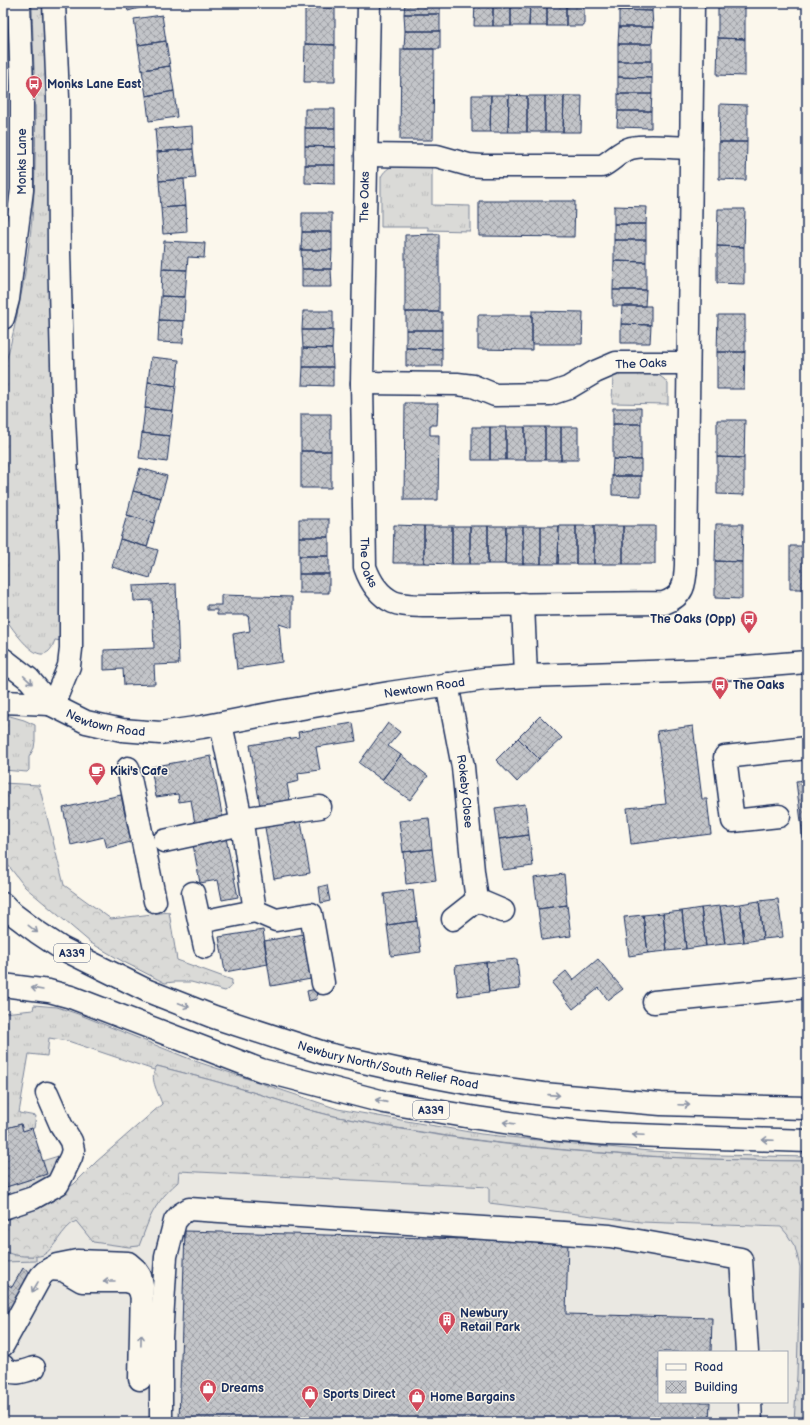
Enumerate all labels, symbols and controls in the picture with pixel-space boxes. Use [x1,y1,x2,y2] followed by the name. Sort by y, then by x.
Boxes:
[24,74,44,99] bus stop icon: Monks Lane East
[47,77,141,92] place label: Monks Lane East
[15,128,30,195] street label: Monks Lane
[357,171,373,223] street label: The Oaks
[615,356,667,372] street label: The Oaks
[357,537,381,590] street label: The Oaks
[739,609,759,634] bus stop icon: The Oaks (Opp)
[650,612,736,627] place label: The Oaks (Opp)
[383,674,466,701] street label: Newtown Road
[23,675,33,685] one-way arrow
[710,675,730,700] bus stop icon: The Oaks
[733,678,784,693] place label: The Oaks
[63,706,146,739] street label: Newtown Road
[453,753,476,829] street label: Rokeby Close
[87,761,107,786] cafe icon: Kiki's Cafe
[110,764,168,779] place label: Kiki's Cafe
[27,925,38,933] one-way arrow
[54,944,90,962] road number: A339
[31,985,44,993] one-way arrow
[177,1002,189,1010] one-way arrow
[296,1037,480,1092] street label: Newbury North/South Relief Road
[547,1091,560,1098] one-way arrow
[374,1096,387,1104] one-way arrow
[413,1101,449,1119] road number: A339
[677,1101,690,1108] one-way arrow
[503,1119,516,1127] one-way arrow
[632,1131,645,1139] one-way arrow
[762,1136,775,1144] one-way arrow
[103,1277,116,1285] one-way arrow
[30,1281,38,1293] one-way arrow
[460,1306,521,1335] place label: Newbury Retail Park
[437,1310,457,1335] building icon: Newbury Retail Park
[137,1334,144,1347] one-way arrow
[658,1351,788,1403] legend
[694,1360,723,1375] text: Road
[198,1378,218,1403] shop icon: Dreams
[694,1380,738,1395] text: Building
[221,1381,264,1396] place label: Dreams
[300,1384,320,1409] shop icon: Sports Direct
[323,1387,395,1402] place label: Sports Direct
[407,1387,427,1412] shop icon: Home Bargains
[430,1390,515,1405] place label: Home Bargains

